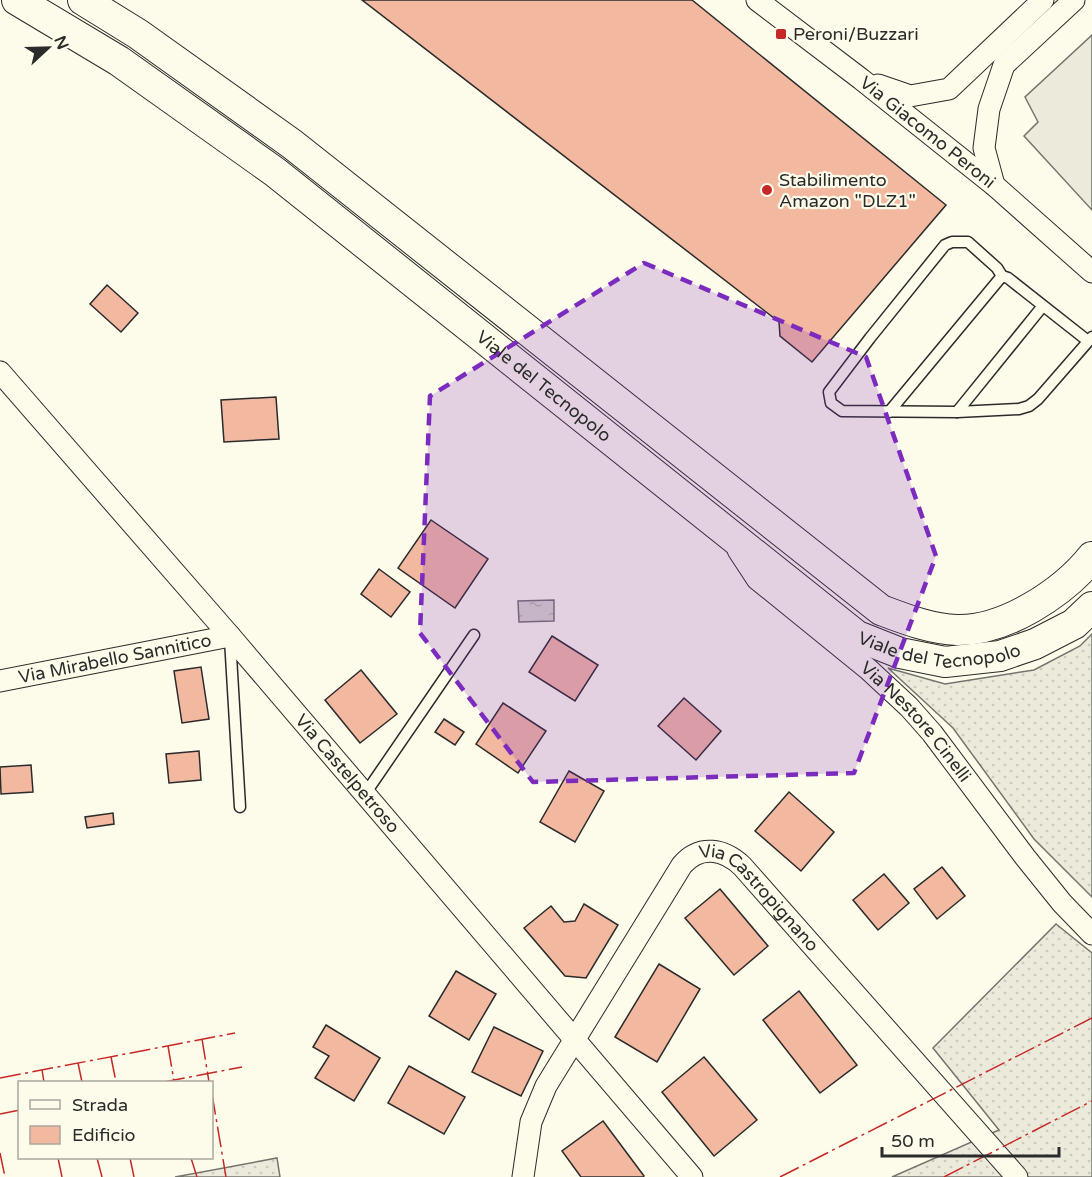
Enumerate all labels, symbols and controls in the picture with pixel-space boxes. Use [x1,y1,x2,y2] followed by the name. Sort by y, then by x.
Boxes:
[18,18,78,78] north arrow
[793,23,919,45] place label: Peroni/Buzzari
[774,27,788,41] marker: Peroni/Buzzari
[49,33,73,52] text: N
[855,71,1000,193] street label: Via Giacomo Peroni
[779,169,916,212] place label: Stabilimento Amazon "DLZ1"
[760,183,774,197] marker: Stabilimento Amazon "DLZ1"
[472,326,616,447] street label: Viale del Tecnopolo
[855,627,1024,673] street label: Viale del Tecnopolo
[17,629,213,688] street label: Via Mirabello Sannitico
[856,656,976,786] street label: Via Nestore Cinelli
[290,709,405,838] street label: Via Castelpetroso
[698,840,823,956] street label: Via Castropignano
[18,1081,213,1159] legend
[72,1094,128,1116] text: Strada
[882,1120,1059,1158] scale bar
[72,1124,136,1146] text: Edificio
[891,1130,935,1152] text: 50 m

